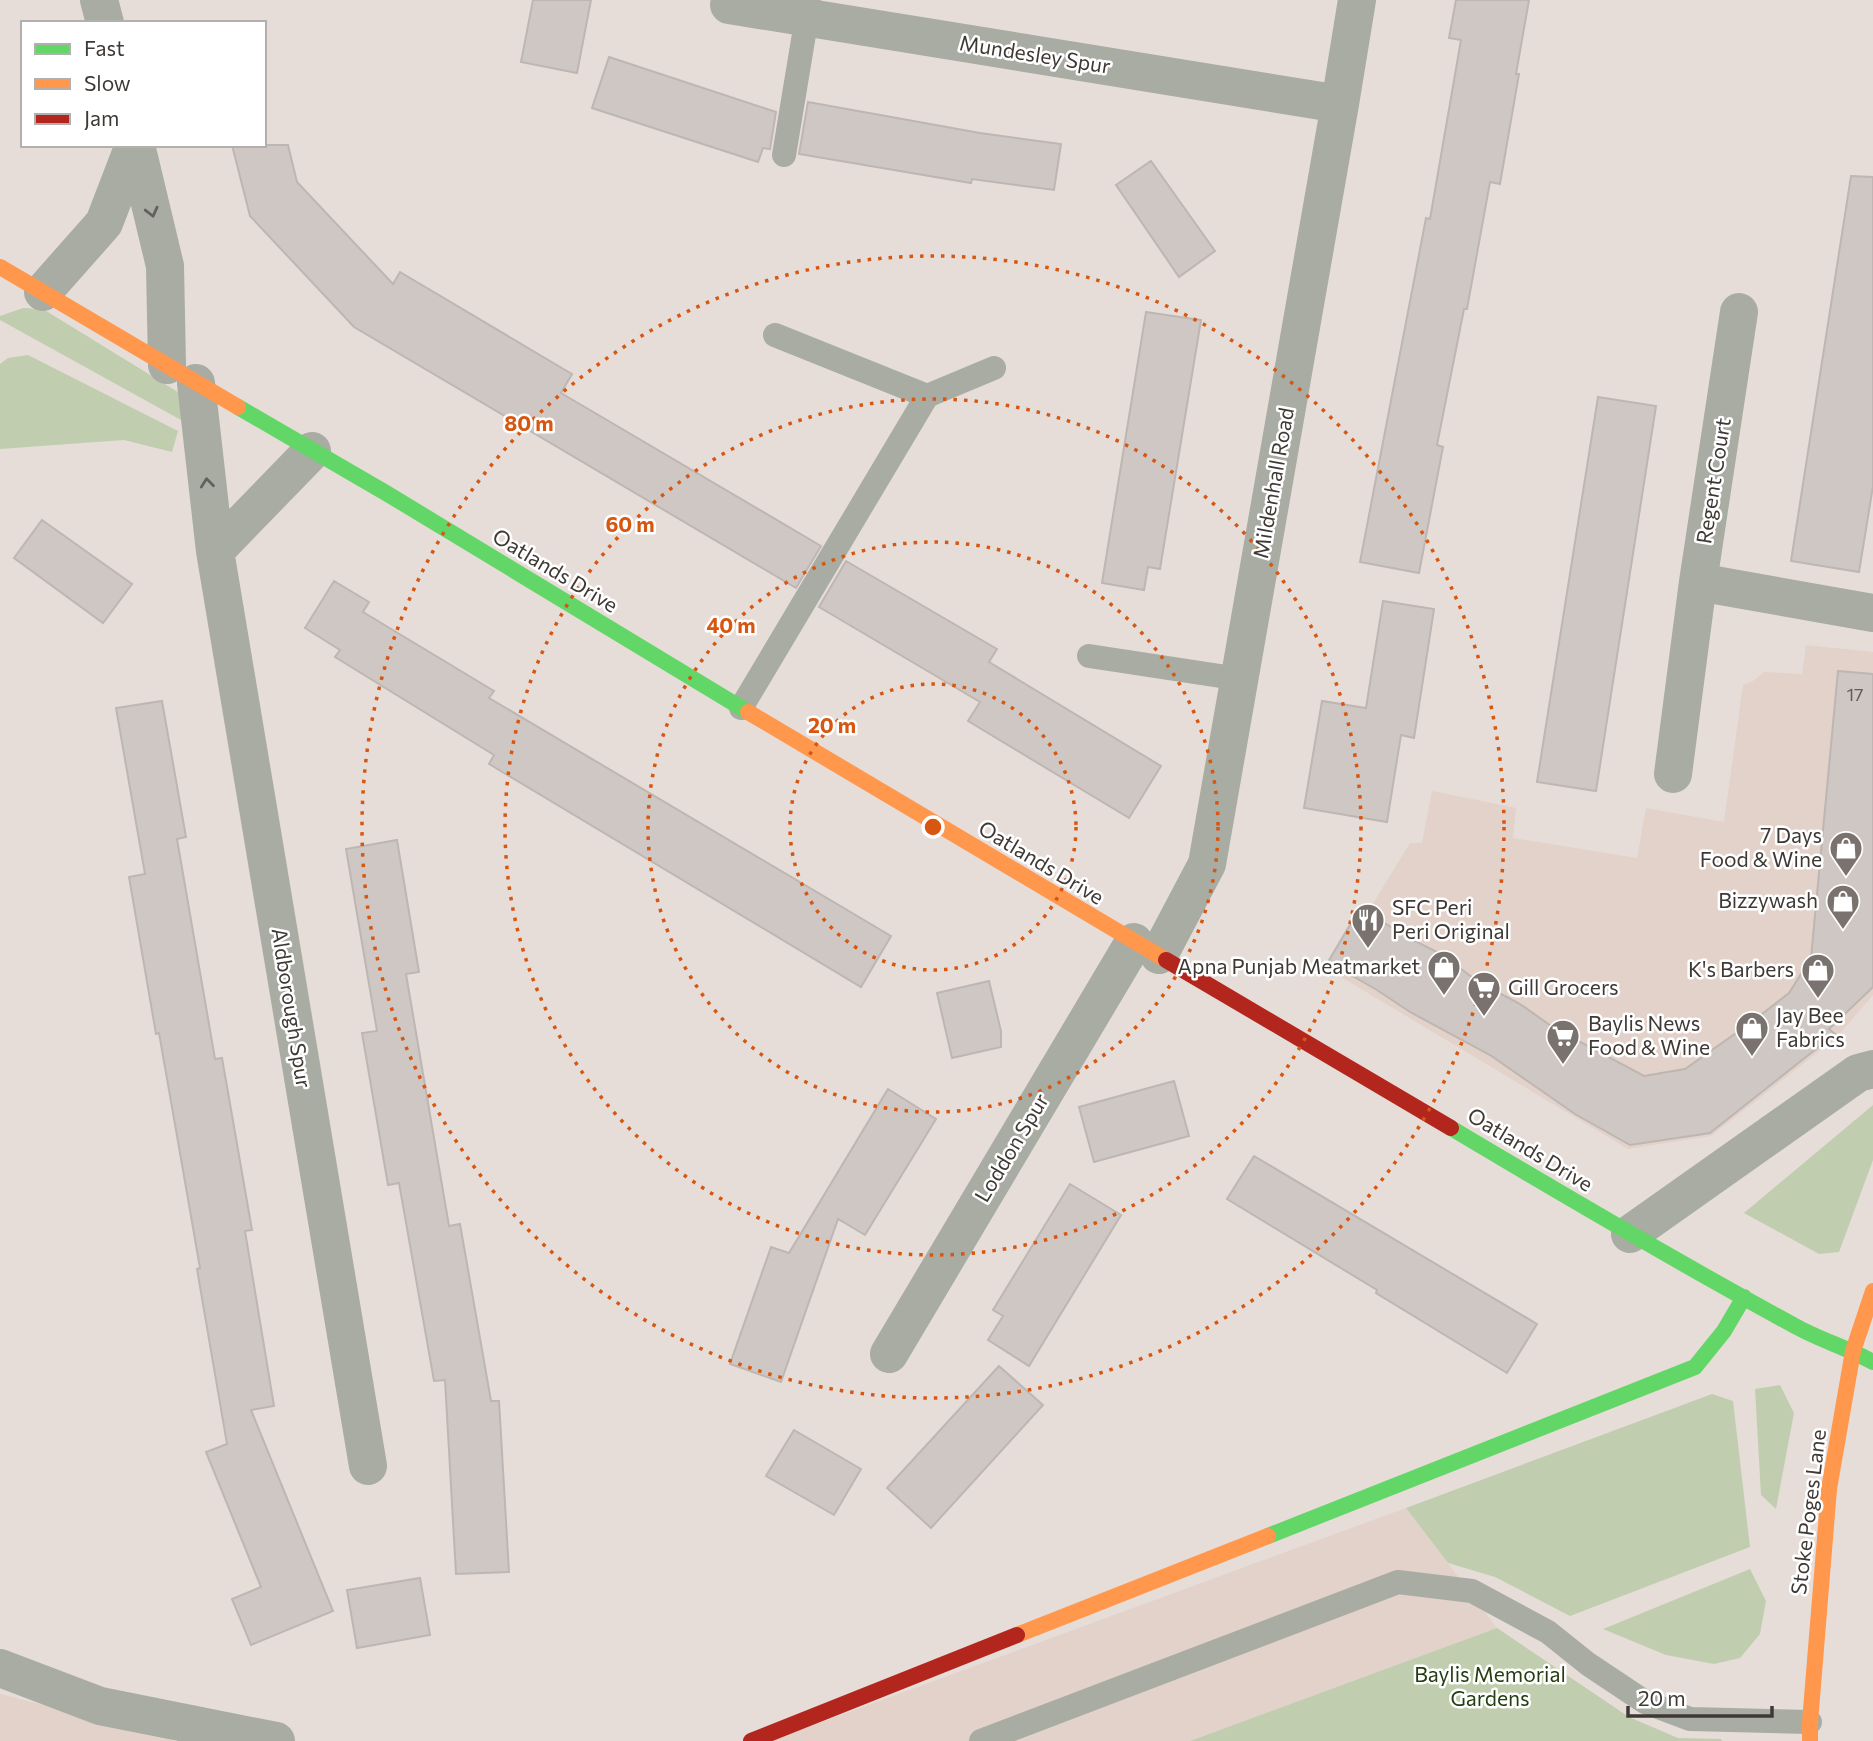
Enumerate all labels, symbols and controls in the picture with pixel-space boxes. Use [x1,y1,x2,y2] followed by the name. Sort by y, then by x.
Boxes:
[21,21,266,147] legend
[958,29,1112,78] street label: Mundesley Spur
[84,35,125,60] text: Fast
[84,70,131,95] text: Slow
[84,105,119,130] text: Jam
[144,205,158,217] one-way arrow
[1247,405,1298,560] street label: Mildenhall Road
[504,410,554,435] text: 80 m
[1690,416,1735,545] street label: Regent Court
[200,477,215,489] one-way arrow
[605,511,655,536] text: 60 m
[489,523,623,617] street label: Oatlands Drive
[706,612,756,637] text: 40 m
[1846,683,1864,705] house number: 17
[808,712,856,737] text: 20 m
[921,815,945,839] centre of rings
[975,815,1109,909] street label: Oatlands Drive
[1700,822,1822,871] place label: 7 Days Food & Wine
[1827,829,1865,878] shop icon: 7 Days Food & Wine
[1824,882,1862,931] shop icon: Bizzywash
[1718,887,1818,912] place label: Bizzywash
[1392,894,1510,943] place label: SFC Peri Peri Original
[1349,901,1387,950] restaurant icon: SFC Peri Peri Original
[268,926,317,1089] street label: Aldborough Spur
[1425,948,1463,997] shop icon: Apna Punjab Meatmarket
[1799,951,1837,1000] shop icon: K's Barbers
[1177,953,1420,978] place label: Apna Punjab Meatmarket
[1688,956,1794,981] place label: K's Barbers
[1465,969,1503,1018] supermarket icon: Gill Grocers
[1508,974,1619,999] place label: Gill Grocers
[1776,1002,1845,1051] place label: Jay Bee Fabrics
[1733,1009,1771,1058] shop icon: Jay Bee Fabrics
[1588,1010,1710,1059] place label: Baylis News Food & Wine
[1544,1017,1582,1066] supermarket icon: Baylis News Food & Wine
[969,1088,1053,1206] street label: Loddon Spur
[1464,1102,1598,1196] street label: Oatlands Drive
[1785,1428,1830,1596] street label: Stoke Poges Lane
[1414,1661,1566,1710] park label: Baylis Memorial Gardens
[1628,1674,1772,1718] scale bar
[1638,1685,1686,1710] text: 20 m

